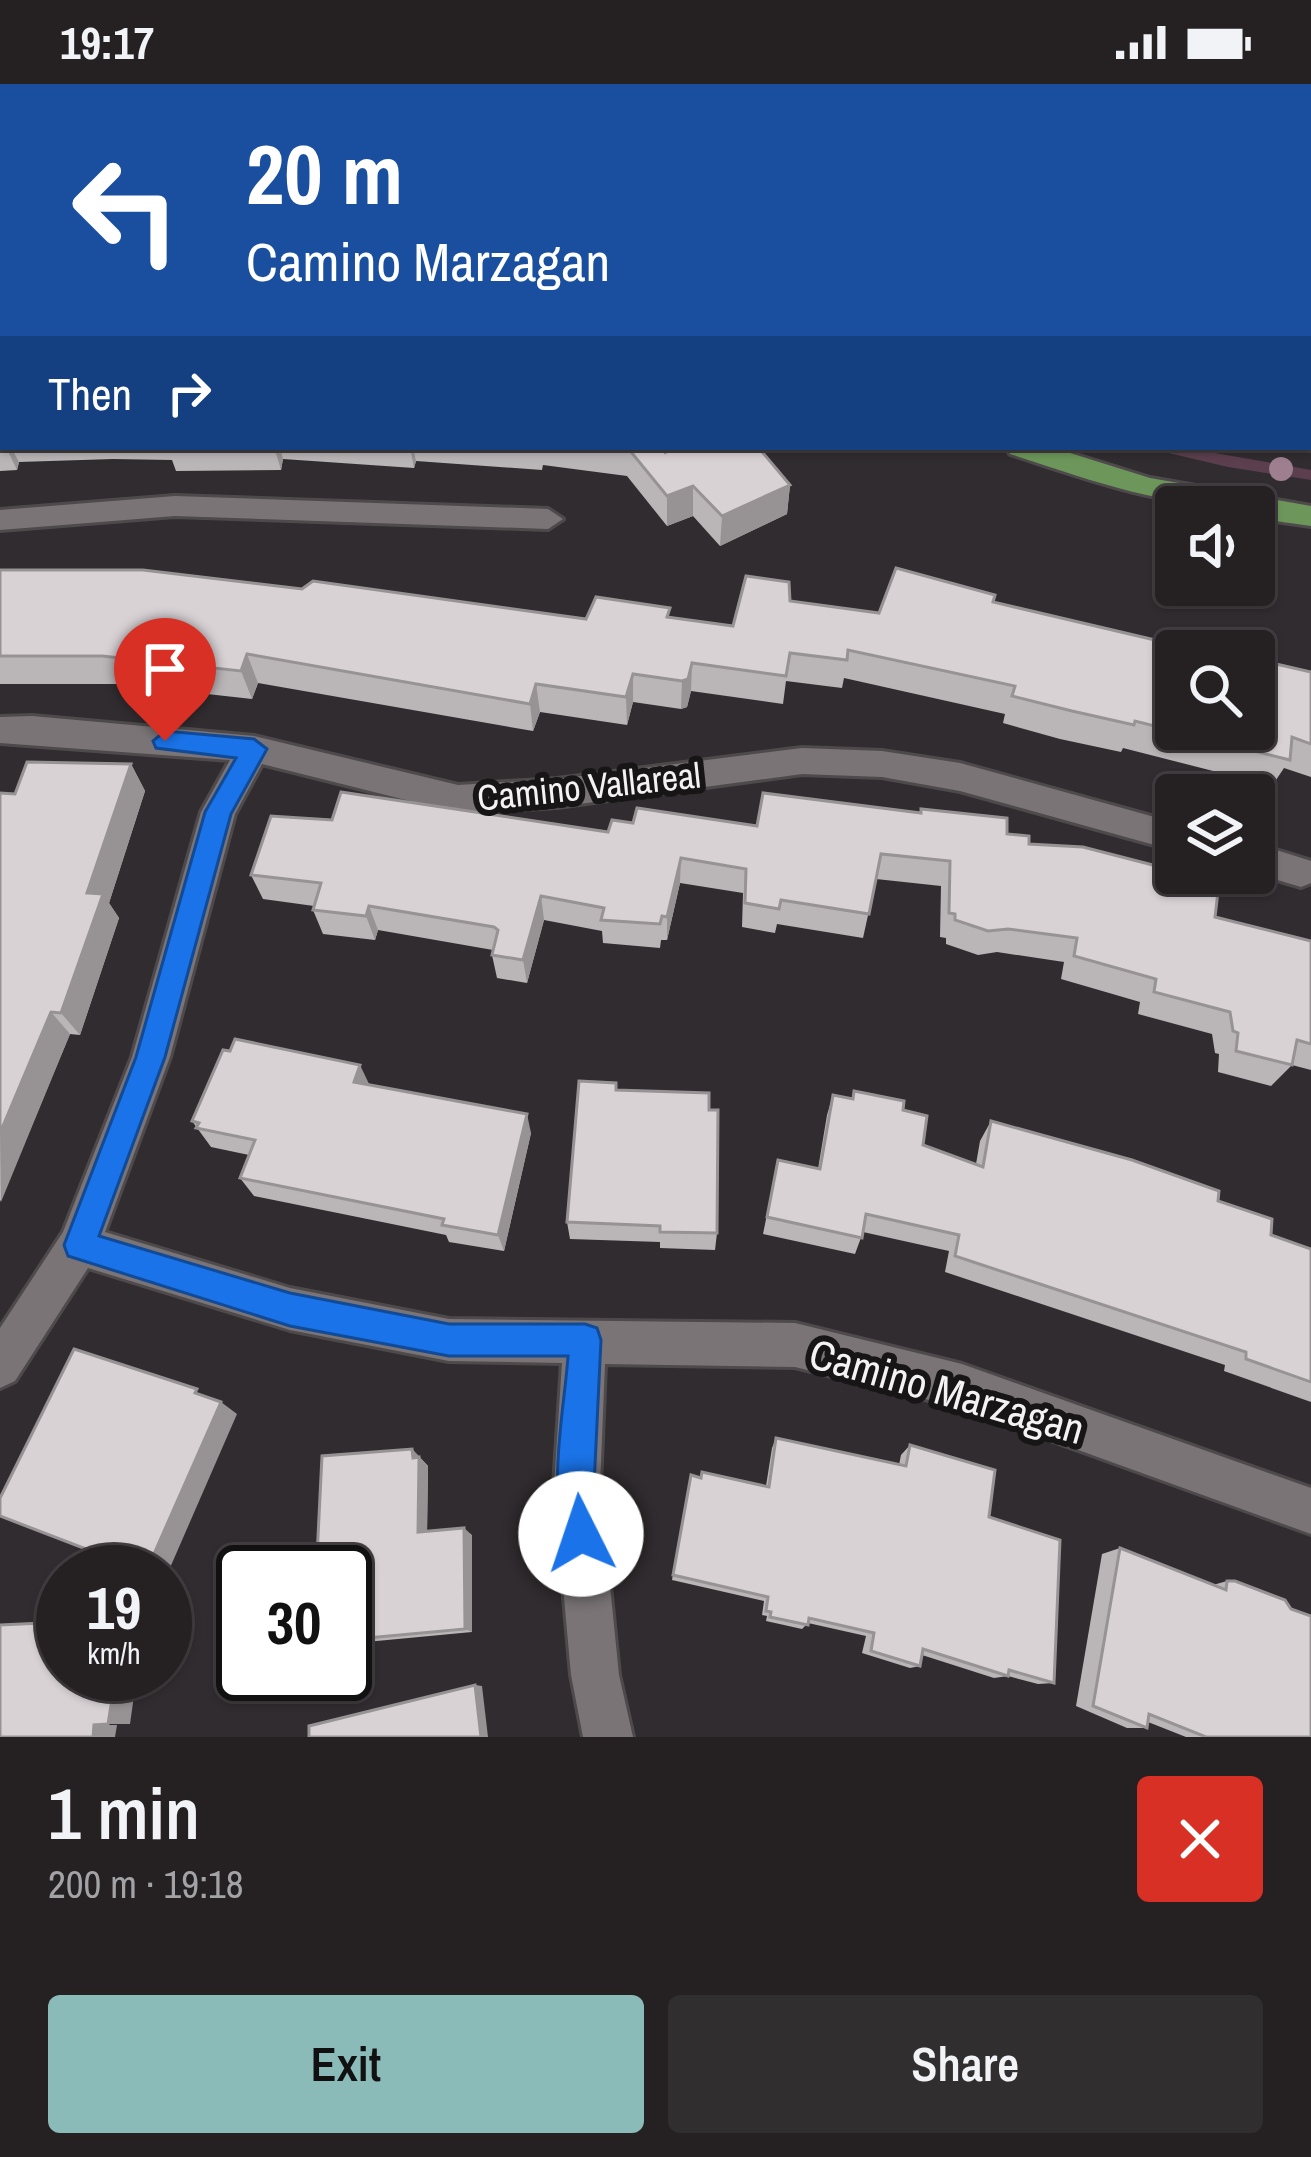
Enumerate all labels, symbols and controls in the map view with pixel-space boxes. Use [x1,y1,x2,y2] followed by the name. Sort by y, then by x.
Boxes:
[60,12,154,73] text: 19:17
[246,117,403,230] text: 20 m
[48,132,204,288] icon: left
[246,225,610,298] text: Camino Marzagan
[156,360,222,426] icon: right
[48,363,132,424] text: Then
[1155,486,1275,894] map controls
[1155,486,1275,606] button: sound
[114,618,216,741] pin
[1155,630,1275,750] button: search
[132,636,198,702] icon: arrive
[475,750,703,822] street label: Camino Vallareal
[1155,774,1275,894] button: layers
[803,1325,1091,1457] street label: Camino Marzagan
[518,1471,644,1597] position arrow
[216,1545,372,1701] speed limit sign: 30
[87,1567,141,1648] text: 19
[87,1633,141,1673] text: km/h
[48,1764,200,1861] text: 1 min
[1137,1776,1263,1902] button: close
[48,1858,244,1910] text: 200 m · 19:18
[48,1995,644,2133] button: Exit
[668,1995,1263,2133] button: Share

